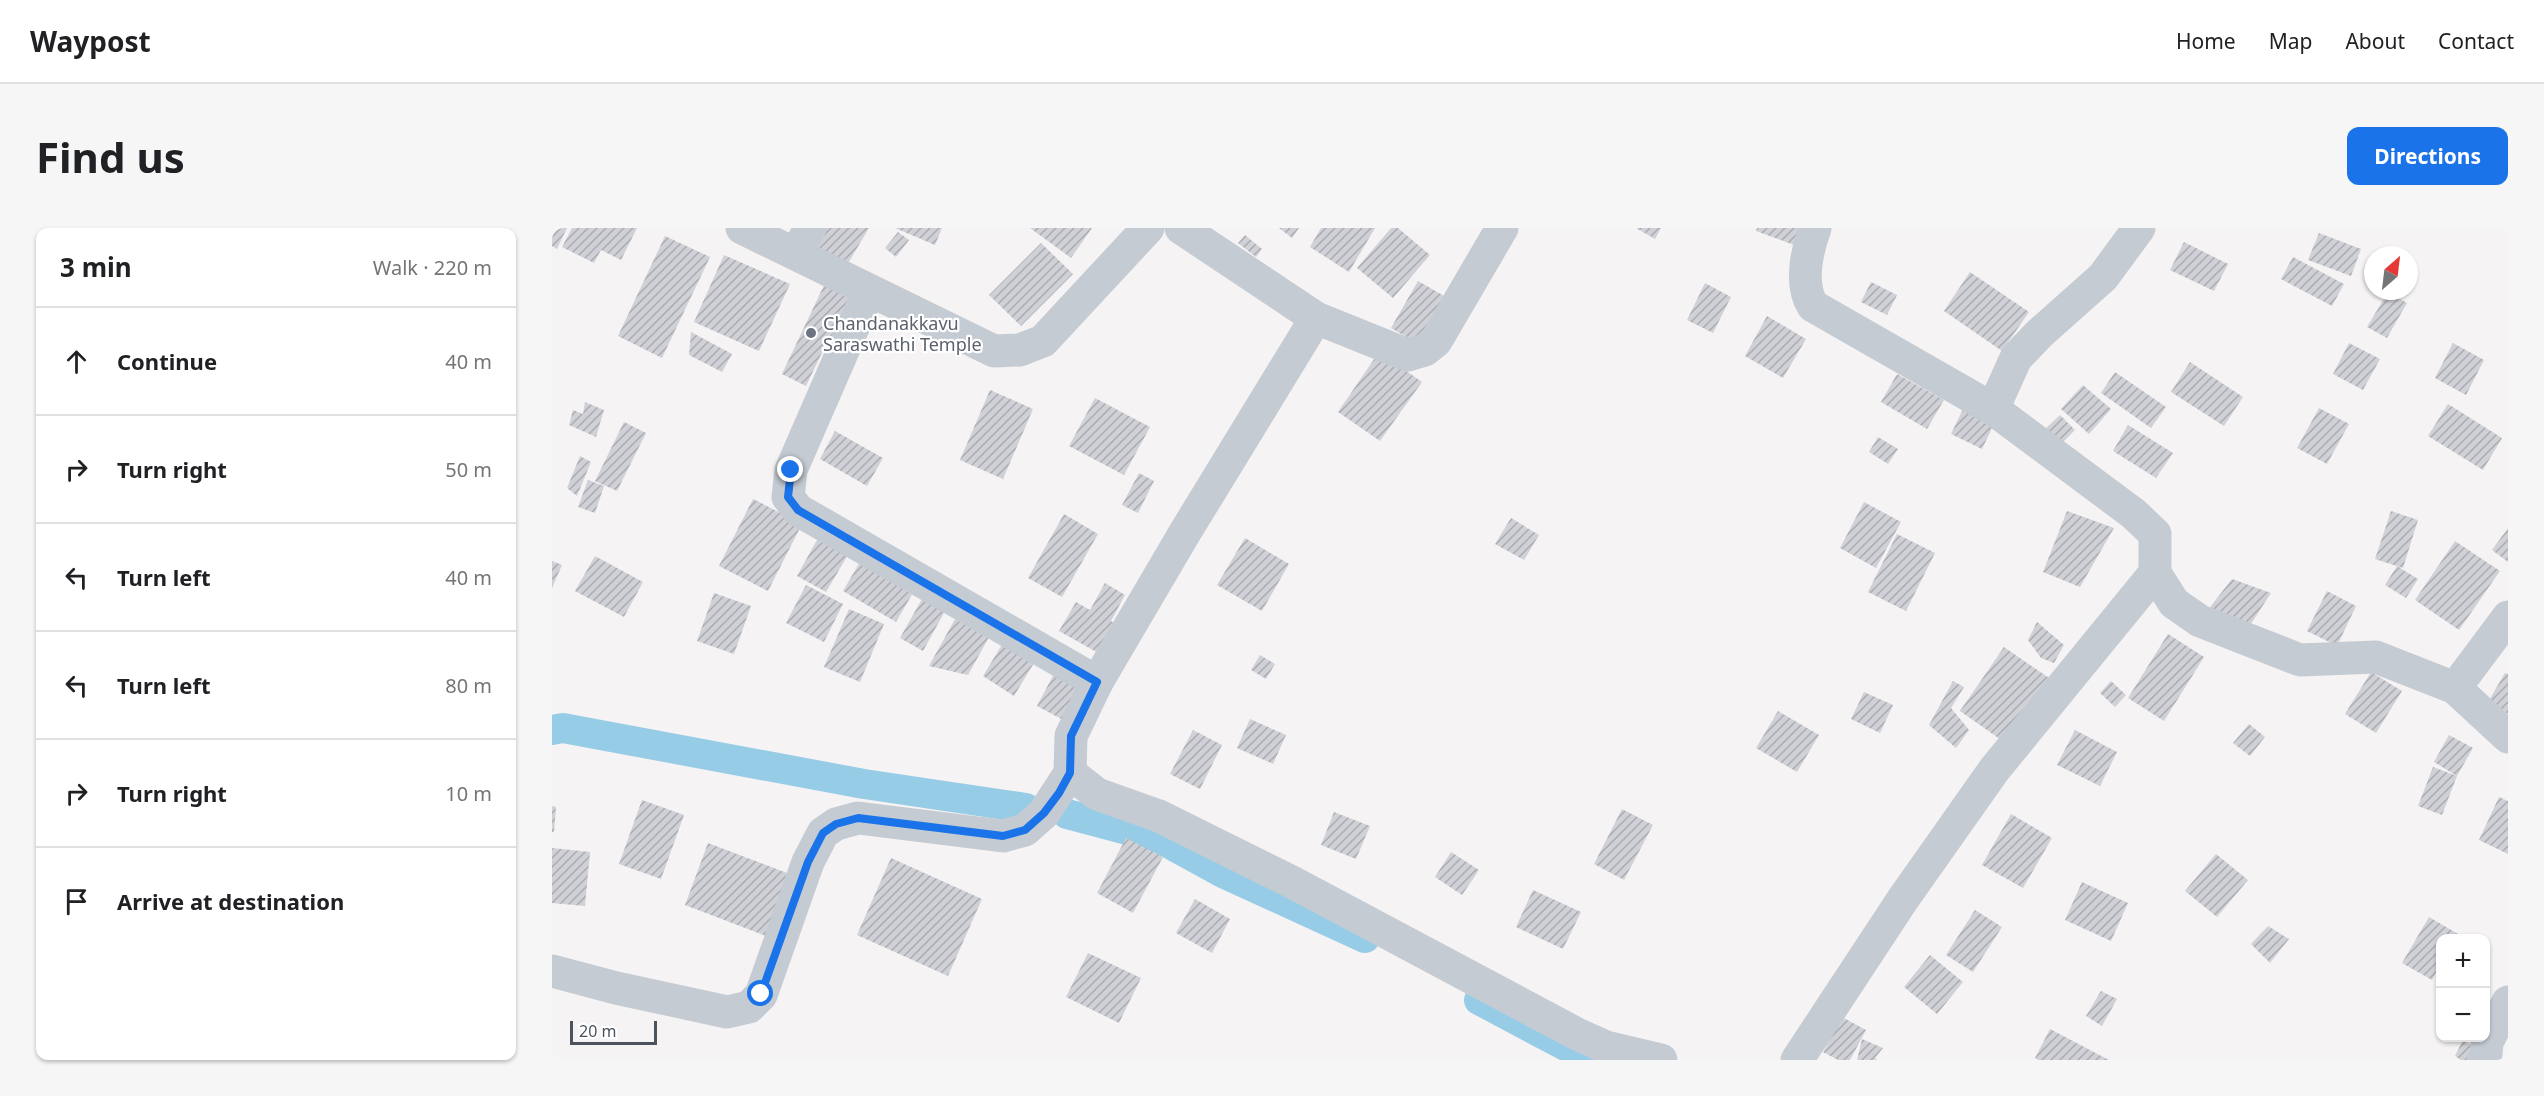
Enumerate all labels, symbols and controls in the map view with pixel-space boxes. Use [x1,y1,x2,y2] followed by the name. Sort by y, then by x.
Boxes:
[30,22,151,60] text: Waypost
[2176,27,2236,55] text: Home
[2269,27,2312,55] text: Map
[2345,27,2405,55] text: About
[2438,27,2514,55] text: Contact
[2347,127,2508,185] button: Directions
[36,128,185,185] text: Find us
[2364,246,2418,300] north arrow
[60,249,132,285] text: 3 min
[373,254,492,281] text: Walk · 220 m
[823,311,982,356] place label: Chandanakkavu Saraswathi Temple
[804,326,818,340] marker: Chandanakkavu Saraswathi Temple
[60,345,93,378] icon: ahead
[117,346,217,376] text: Continue
[445,348,492,375] text: 40 m
[60,453,93,486] icon: right
[117,454,227,484] text: Turn right
[445,456,492,483] text: 50 m
[777,456,803,482] route end
[60,561,93,594] icon: left
[117,562,211,592] text: Turn left
[445,564,492,591] text: 40 m
[60,669,93,702] icon: left
[117,670,211,700] text: Turn left
[445,672,492,699] text: 80 m
[60,777,93,810] icon: right
[117,778,227,808] text: Turn right
[445,780,492,807] text: 10 m
[60,885,93,918] icon: arrive
[117,886,344,916] text: Arrive at destination
[2436,934,2490,1042] map controls
[2436,934,2490,988] button: +
[747,980,773,1006] route start
[2436,988,2490,1042] button: −
[570,1018,657,1046] scale bar
[579,1020,616,1042] text: 20 m

